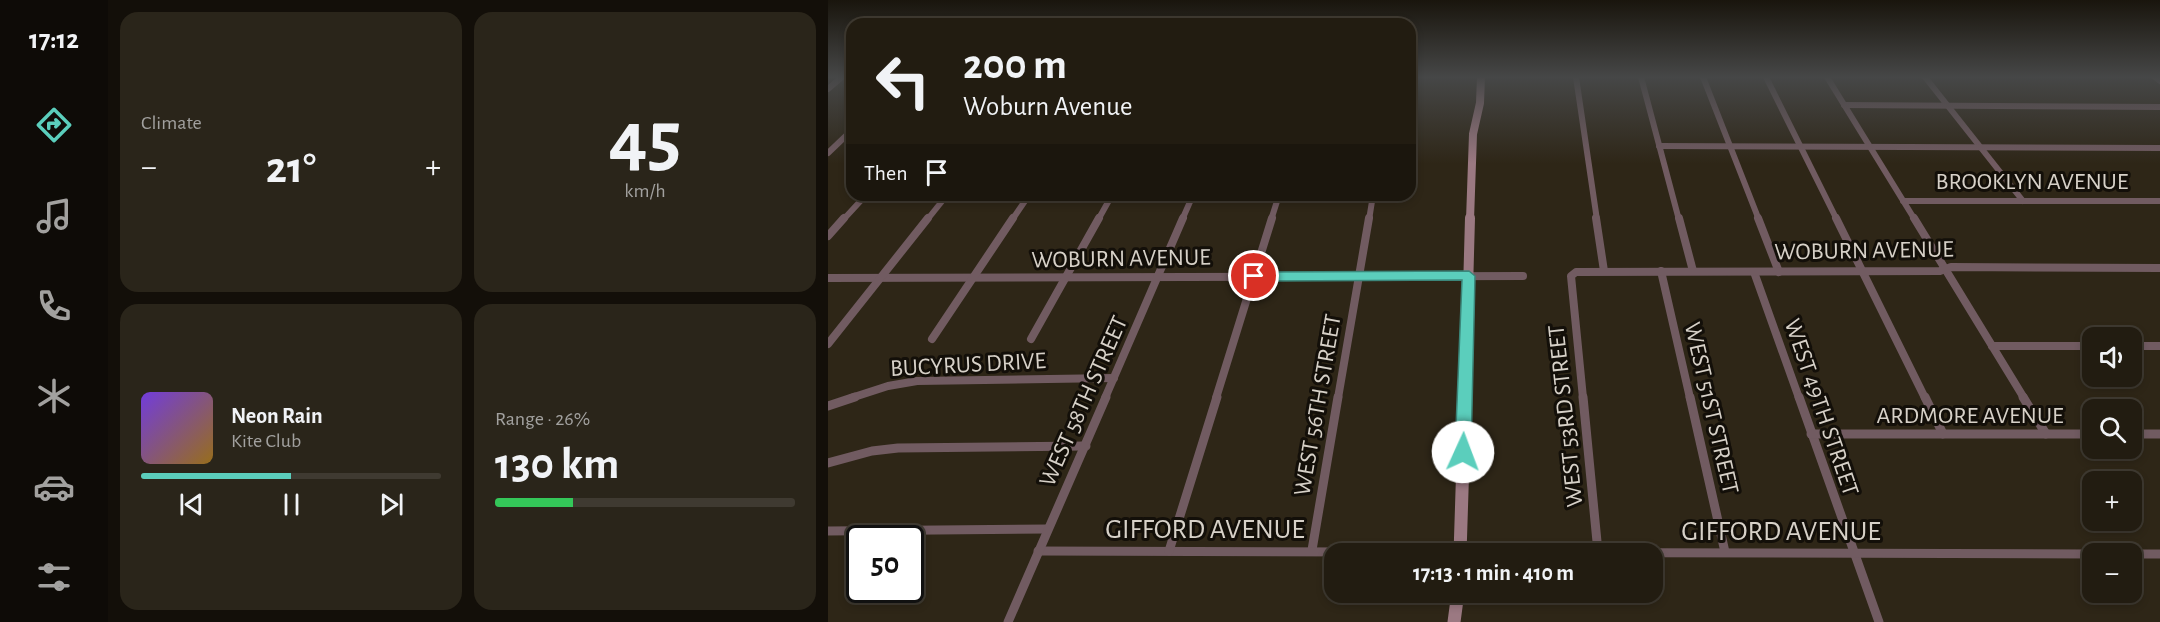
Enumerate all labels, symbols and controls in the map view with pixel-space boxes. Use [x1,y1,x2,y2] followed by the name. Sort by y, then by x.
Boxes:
[29,26,79,53] text: 17:12
[864,42,942,120] icon: left
[963,44,1067,86] text: 200 m
[963,93,1132,120] text: Woburn Avenue
[609,101,681,179] text: 45
[33,104,75,146] icon: directions
[141,113,202,133] text: Climate
[266,146,316,191] text: 21°
[141,151,157,184] text: −
[425,151,441,184] text: +
[920,156,953,189] icon: arrive
[864,162,908,184] text: Then
[1936,170,2129,194] street label: BROOKLYN AVENUE
[624,181,666,201] text: km/h
[33,195,75,237] icon: music
[1774,237,1954,265] street label: WOBURN AVENUE
[1031,245,1211,273] street label: WOBURN AVENUE
[1228,250,1279,301] pin
[1237,259,1270,292] icon: arrive
[33,285,75,327] icon: phone
[1036,312,1132,490] street label: WEST 58TH STREET
[1290,312,1346,498] street label: WEST 56TH STREET
[1780,316,1863,499] street label: WEST 49TH STREET
[1680,320,1743,497] street label: WEST 51ST STREET
[1544,323,1588,508] street label: WEST 53RD STREET
[2082,327,2142,603] map controls
[2082,327,2142,387] button: sound
[889,349,1047,381] street label: BUCYRUS DRIVE
[33,375,75,417] icon: climate
[2082,399,2142,459] button: search
[1876,404,2064,428] street label: ARDMORE AVENUE
[231,405,323,427] text: Neon Rain
[495,409,590,429] text: Range · 26%
[1431,420,1495,484] position arrow
[231,431,301,451] text: Kite Club
[495,442,619,487] text: 130 km
[33,466,75,508] icon: car
[2082,471,2142,531] button: +
[175,488,208,521] icon: previous
[275,488,308,521] icon: pause
[375,488,408,521] icon: next
[1105,516,1305,544] street label: GIFFORD AVENUE
[1681,518,1881,546] street label: GIFFORD AVENUE
[846,525,924,603] speed limit sign: 50
[2082,543,2142,603] button: −
[33,556,75,598] icon: filters
[1413,562,1574,584] text: 17:13 · 1 min · 410 m

